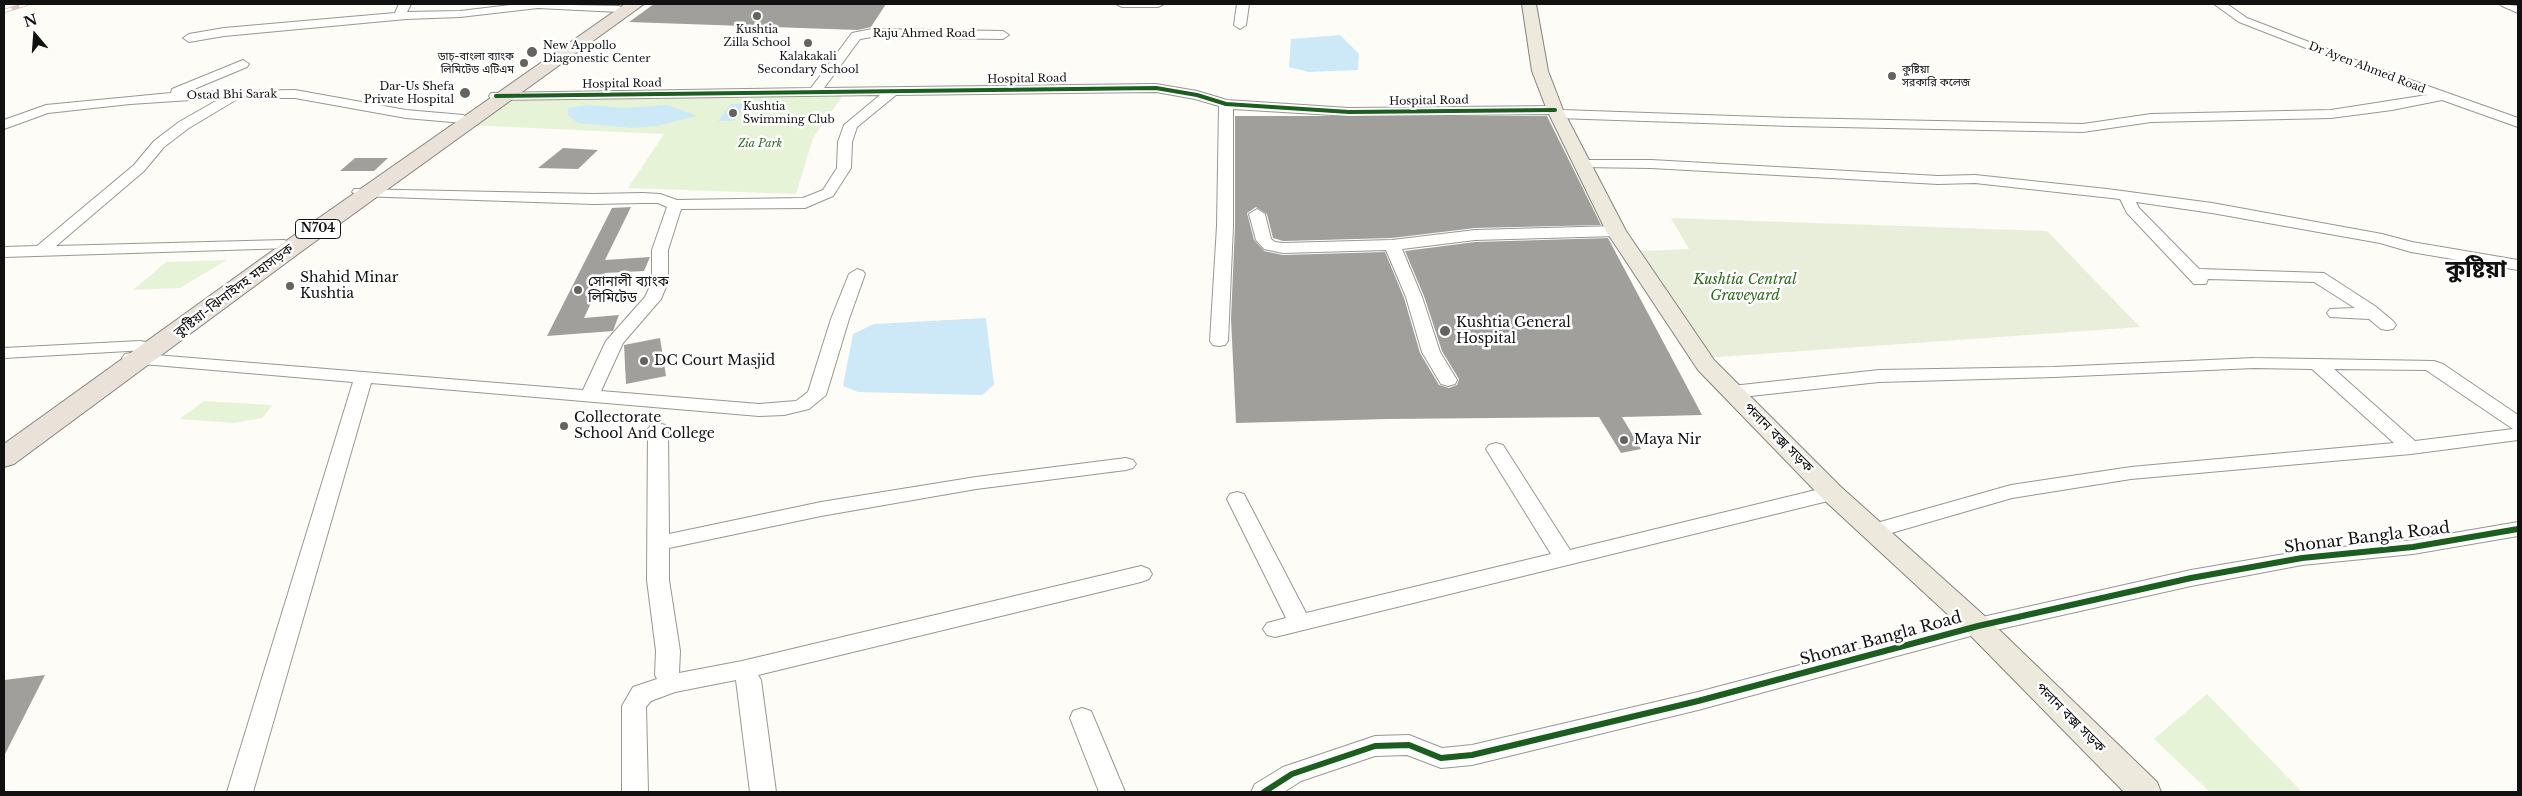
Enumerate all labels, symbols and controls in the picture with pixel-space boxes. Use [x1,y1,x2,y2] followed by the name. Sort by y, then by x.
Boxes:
[10,10,60,60] north arrow
[21,10,39,31] text: N
[751,10,763,22] marker: Kushtia Zilla School
[723,23,791,49] place label: Kushtia Zilla School
[873,27,975,41] street label: Raju Ahmed Road
[802,37,814,49] marker: Kalakakali Secondary School
[543,39,651,65] place label: New Appollo Diagonestic Center
[2307,40,2427,96] street label: Dr Ayen Ahmed Road
[525,45,539,59] marker: New Appollo Diagonestic Center
[438,50,514,76] place label: ডাচ্‌-বাংলা ব্যাংক লিমিটেড এটিএম
[757,50,859,76] place label: Kalakakali Secondary School
[518,57,530,69] marker: ডাচ্‌-বাংলা ব্যাংক লিমিটেড এটিএম
[1902,63,1970,89] place label: কুষ্টিয়া সরকারি কলেজ
[1886,70,1898,82] marker: কুষ্টিয়া সরকারি কলেজ
[987,72,1067,86] street label: Hospital Road
[582,77,662,91] street label: Hospital Road
[364,80,454,106] place label: Dar-Us Shefa Private Hospital
[458,86,472,100] marker: Dar-Us Shefa Private Hospital
[187,88,277,102] street label: Ostad Bhi Sarak
[1389,94,1469,108] street label: Hospital Road
[743,100,835,126] place label: Kushtia Swimming Club
[727,107,739,119] marker: Kushtia Swimming Club
[738,137,782,151] park label: Zia Park
[296,220,340,238] road number: N704
[171,241,297,341] street label: কুষ্টিয়া-ঝিনাইদহ মহাসড়ক
[2445,256,2507,284] district label: কুষ্টিয়া
[300,270,398,302] place label: Shahid Minar Kushtia
[1693,272,1797,304] park label: Kushtia Central Graveyard
[588,274,669,306] place label: সোনালী ব্যাংক লিমিটেড
[284,280,296,292] marker: Shahid Minar Kushtia
[572,284,584,296] marker: সোনালী ব্যাংক লিমিটেড
[1456,315,1571,348] place label: Kushtia General Hospital
[1438,324,1452,338] marker: Kushtia General Hospital
[654,353,775,369] place label: DC Court Masjid
[638,355,650,367] marker: DC Court Masjid
[1740,400,1816,476] street label: পলান বক্স সড়ক
[574,410,715,442] place label: Collectorate School And College
[558,420,570,432] marker: Collectorate School And College
[1634,432,1701,448] place label: Maya Nir
[1618,434,1630,446] marker: Maya Nir
[2283,518,2451,558] street label: Shonar Bangla Road
[1798,608,1964,670] street label: Shonar Bangla Road
[2032,680,2108,756] street label: পলান বক্স সড়ক

